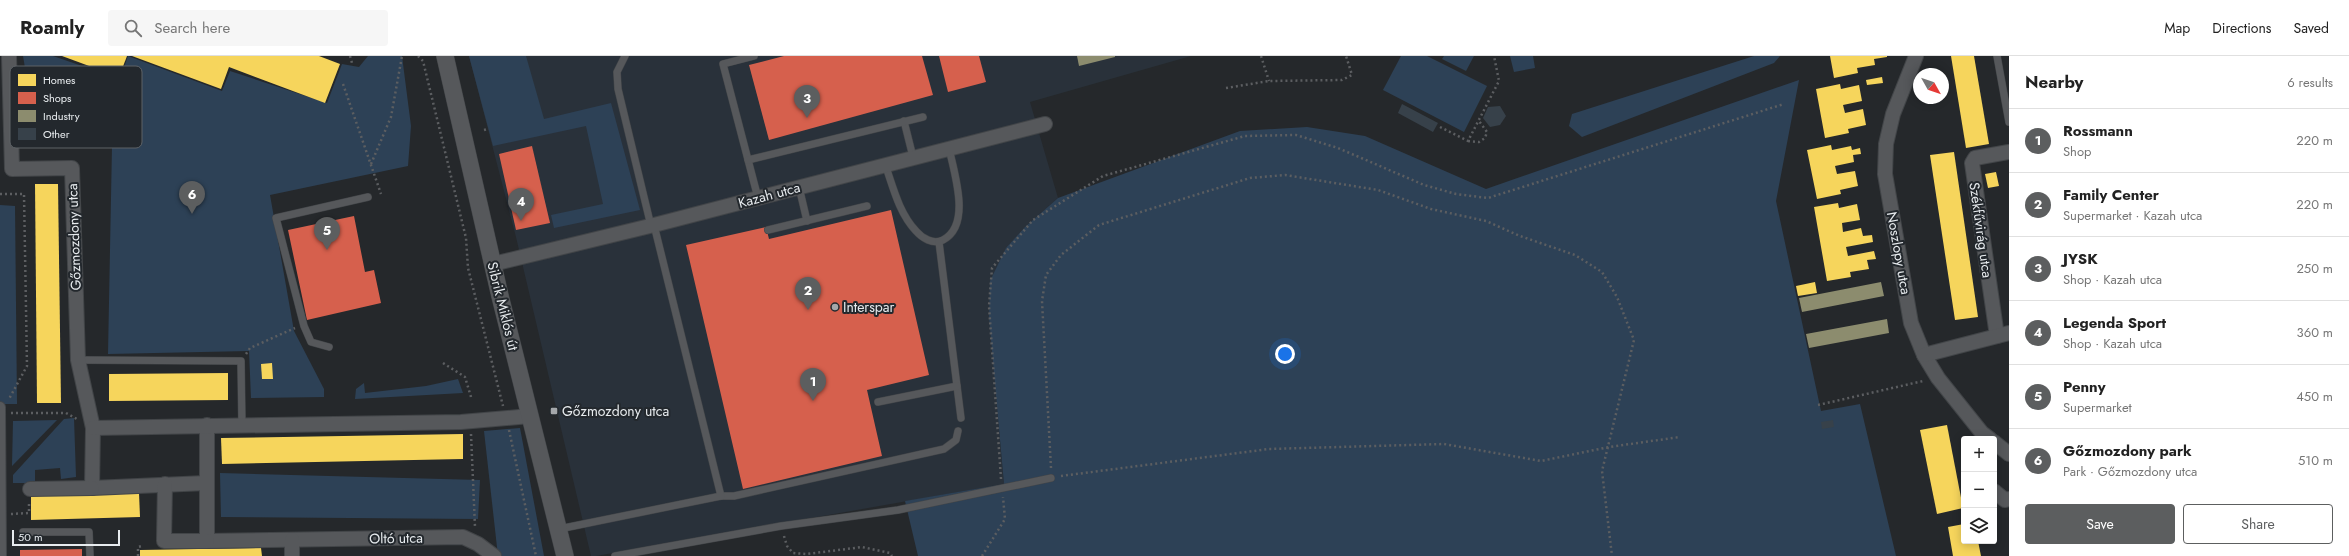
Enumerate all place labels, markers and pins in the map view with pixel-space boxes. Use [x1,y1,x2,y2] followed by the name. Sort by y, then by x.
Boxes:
[794,85,820,118] pin: 3
[179,181,205,214] pin: 6
[508,188,534,221] pin: 4
[314,217,340,250] pin: 5
[795,277,821,310] pin: 2
[843,297,895,317] place label: Interspar
[830,302,840,312] marker: Interspar
[800,368,826,401] pin: 1
[562,401,669,421] place label: Gőzmozdony utca
[549,406,559,416] marker: Gőzmozdony utca

